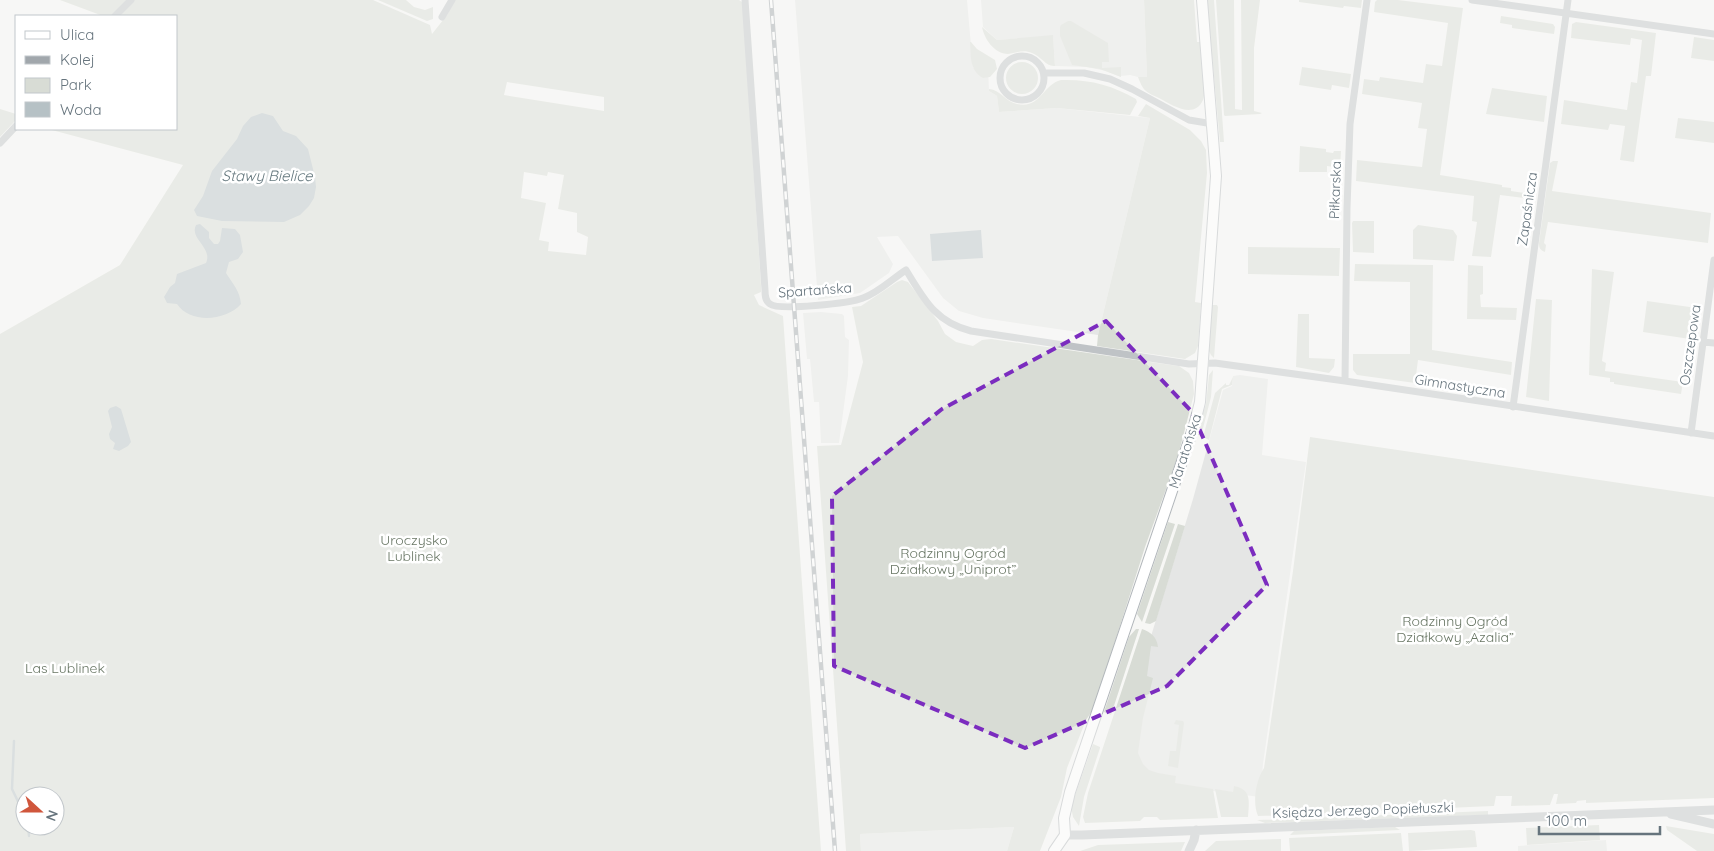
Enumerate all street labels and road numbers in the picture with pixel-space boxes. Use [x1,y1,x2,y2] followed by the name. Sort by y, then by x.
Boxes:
[1325,161,1345,219] street label: Piłkarska
[1513,171,1541,247] street label: Zapaśnicza
[777,278,853,302] street label: Spartańska
[1675,303,1705,387] street label: Oszczepowa
[1413,370,1507,402] street label: Gimnastyczna
[1164,411,1206,491] street label: Maratońska
[1272,798,1454,822] street label: Księdza Jerzego Popiełuszki

